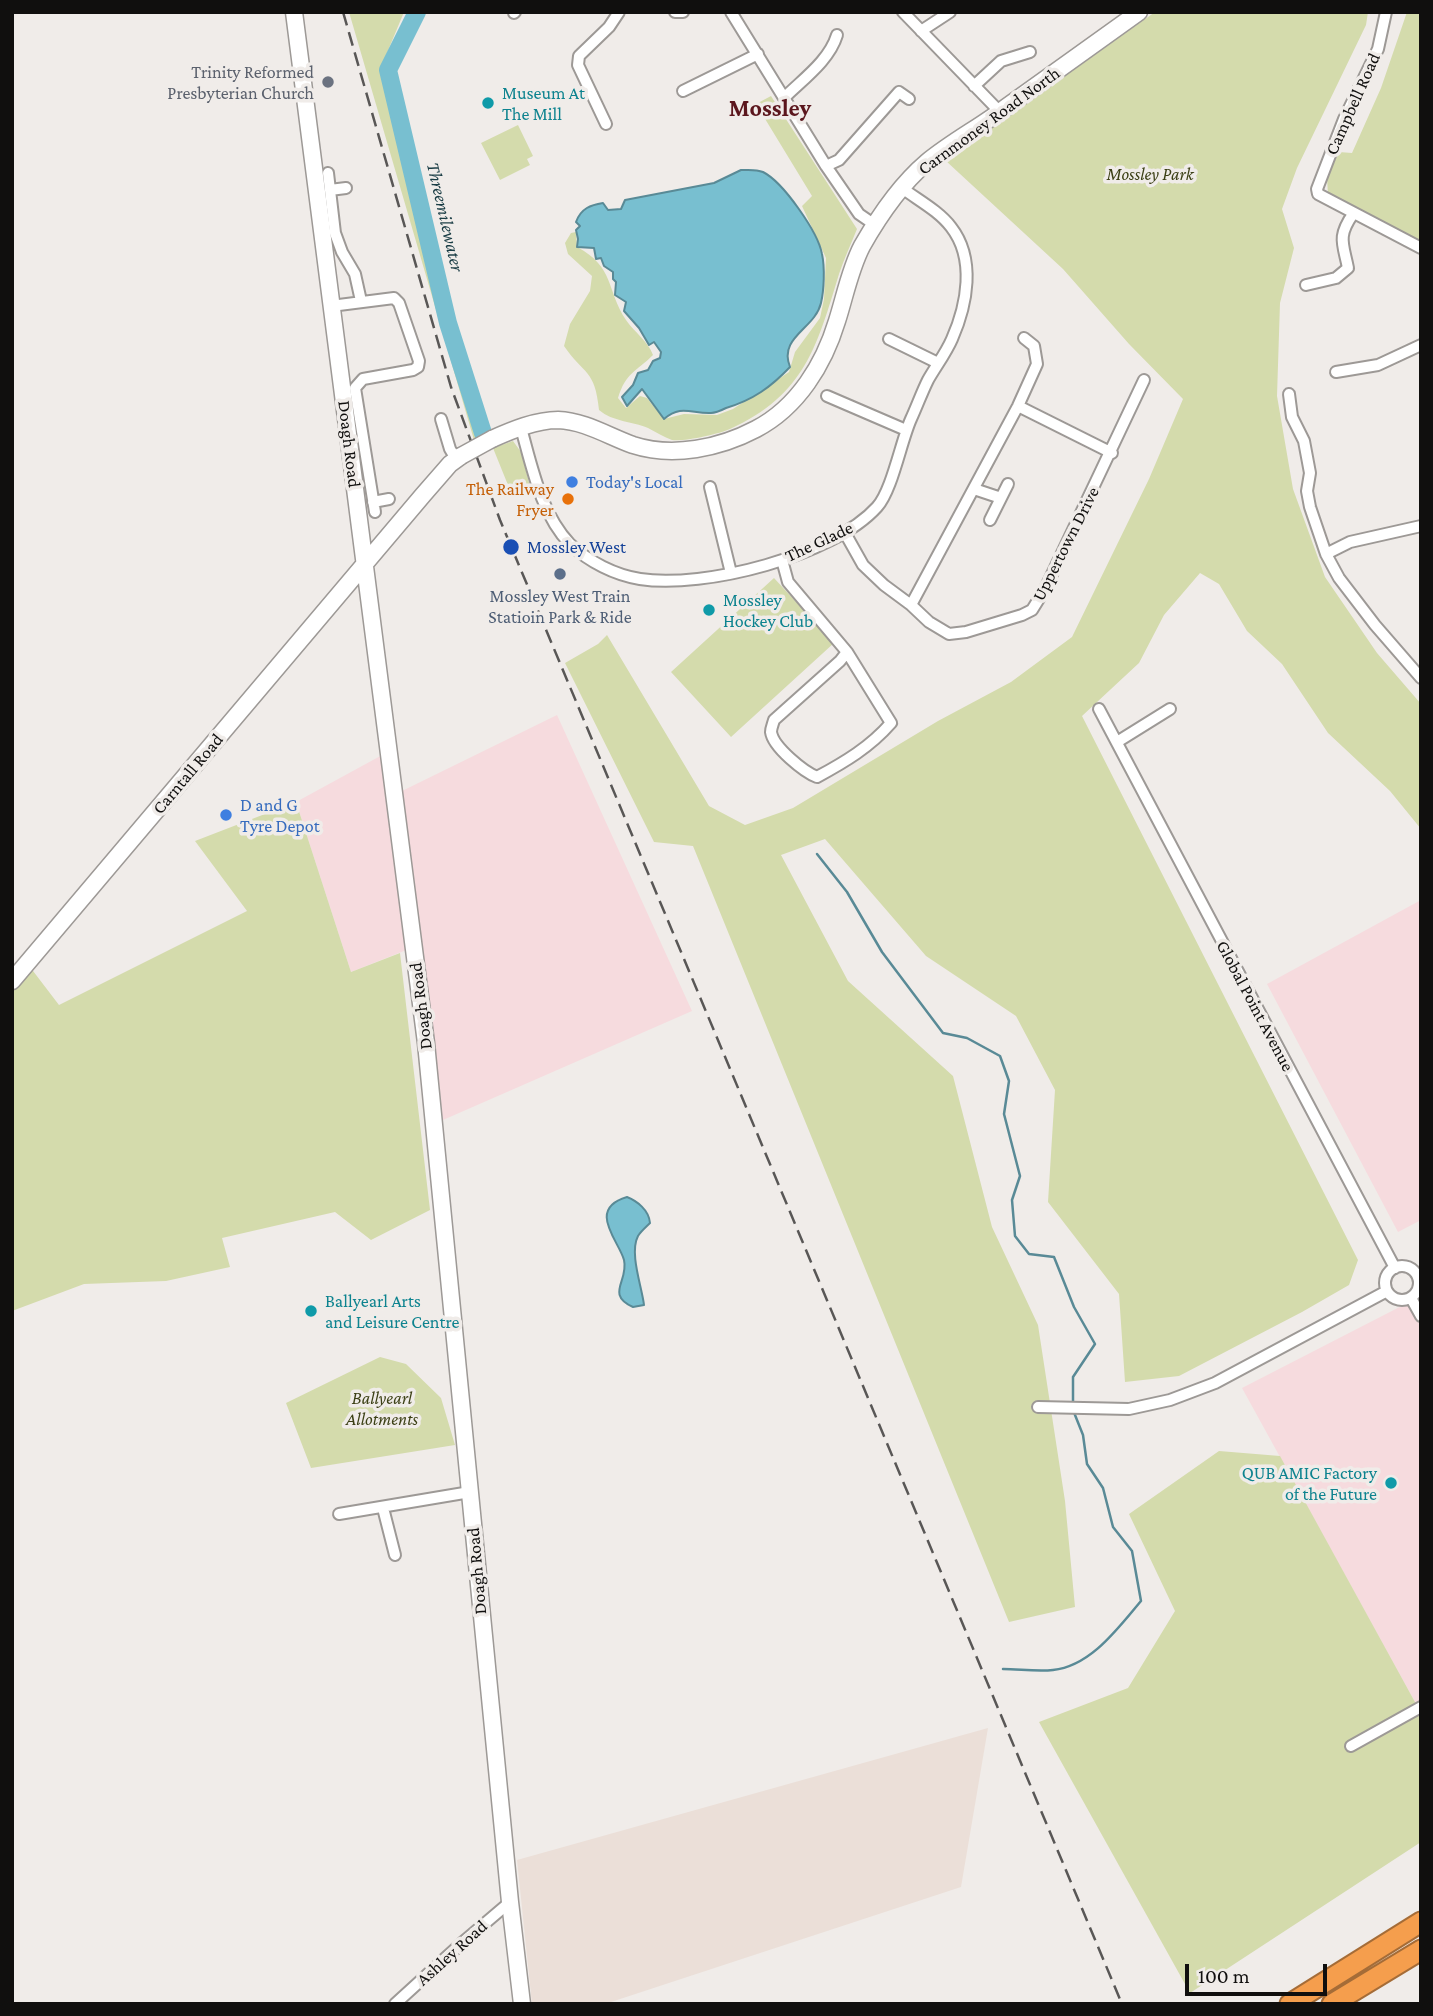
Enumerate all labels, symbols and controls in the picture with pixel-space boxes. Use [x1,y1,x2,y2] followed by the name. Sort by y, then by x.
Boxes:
[1321,50,1385,158] street label: Campbell Road
[167,61,314,104] place label: Trinity Reformed Presbyterian Church
[914,62,1064,180] street label: Carnmoney Road North
[320,74,336,90] marker: Trinity Reformed Presbyterian Church
[502,82,585,124] place label: Museum At The Mill
[480,95,496,111] marker: Museum At The Mill
[729,95,811,123] district label: Mossley
[421,160,469,274] water label: Threemilewater
[1106,163,1194,185] park label: Mossley Park
[333,399,365,489] street label: Doagh Road
[586,471,683,493] place label: Today's Local
[564,474,580,490] marker: Today's Local
[466,478,554,520] place label: The Railway Fryer
[1028,483,1104,605] street label: Uppertown Drive
[560,491,576,507] marker: The Railway Fryer
[782,517,856,567] street label: The Glade
[527,536,626,558] place label: Mossley West
[501,537,521,557] marker: Mossley West
[552,566,568,582] marker: Mossley West Train Statioin Park & Ride
[488,585,632,628] place label: Mossley West Train Statioin Park & Ride
[723,589,813,632] place label: Mossley Hockey Club
[701,602,717,618] marker: Mossley Hockey Club
[148,729,228,819] street label: Carntall Road
[240,794,320,836] place label: D and G Tyre Depot
[218,807,234,823] marker: D and G Tyre Depot
[1211,937,1299,1075] street label: Global Point Avenue
[405,961,437,1051] street label: Doagh Road
[325,1290,459,1332] place label: Ballyearl Arts and Leisure Centre
[303,1303,319,1319] marker: Ballyearl Arts and Leisure Centre
[346,1387,418,1430] park label: Ballyearl Allotments
[1242,1462,1377,1504] place label: QUB AMIC Factory of the Future
[1383,1475,1399,1491] marker: QUB AMIC Factory of the Future
[462,1526,492,1616] street label: Doagh Road
[412,1916,492,1990] street label: Ashley Road
[1188,1950,1330,1994] scale bar
[1198,1964,1250,1988] text: 100 m

